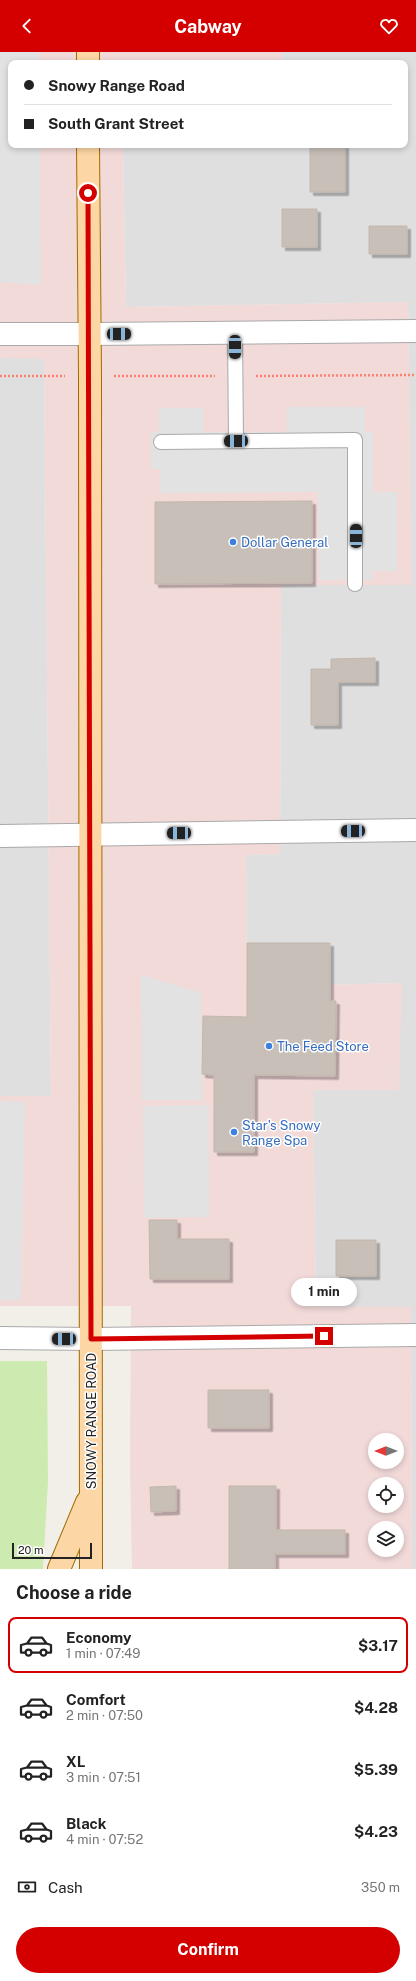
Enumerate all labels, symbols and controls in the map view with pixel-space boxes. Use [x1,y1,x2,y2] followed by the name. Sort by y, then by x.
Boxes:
[16,15,38,37] icon: back
[378,15,400,37] icon: heart
[174,16,242,37] text: Cabway
[48,77,185,94] text: Snowy Range Road
[48,115,184,132] text: South Grant Street
[79,184,97,202] route start
[107,328,131,340] car
[229,335,241,359] car
[224,435,248,447] car
[350,524,362,548] car
[241,535,328,550] place label: Dollar General
[228,537,238,547] marker: Dollar General
[341,825,365,837] car
[167,827,191,839] car
[277,1039,369,1054] place label: The Feed Store
[264,1041,274,1051] marker: The Feed Store
[242,1118,320,1148] place label: Star's Snowy Range Spa
[229,1127,239,1137] marker: Star's Snowy Range Spa
[291,1278,357,1306] callout: 1 min
[308,1284,340,1299] text: 1 min
[315,1327,333,1345] route end
[52,1333,76,1345] car
[84,1353,99,1489] street label: SNOWY RANGE ROAD
[368,1433,404,1469] north arrow
[368,1433,404,1557] map controls
[368,1477,404,1513] button: locate
[368,1521,404,1557] button: layers
[12,1541,92,1560] scale bar
[18,1544,43,1556] text: 20 m
[16,1582,132,1603] text: Choose a ride
[18,1627,54,1663] icon: car
[66,1629,131,1646] text: Economy
[358,1637,398,1654] text: $3.17
[66,1646,140,1661] text: 1 min · 07:49
[18,1689,54,1725] icon: car
[66,1691,126,1708] text: Comfort
[354,1699,398,1716] text: $4.28
[66,1708,143,1723] text: 2 min · 07:50
[18,1751,54,1787] icon: car
[66,1753,85,1770] text: XL
[354,1761,398,1778] text: $5.39
[66,1770,141,1785] text: 3 min · 07:51
[18,1813,54,1849] icon: car
[66,1815,106,1832] text: Black
[354,1823,398,1840] text: $4.23
[66,1832,143,1847] text: 4 min · 07:52
[16,1876,38,1898] icon: cash
[48,1879,83,1896] text: Cash
[361,1880,400,1895] text: 350 m
[16,1927,400,1973] button: Confirm

